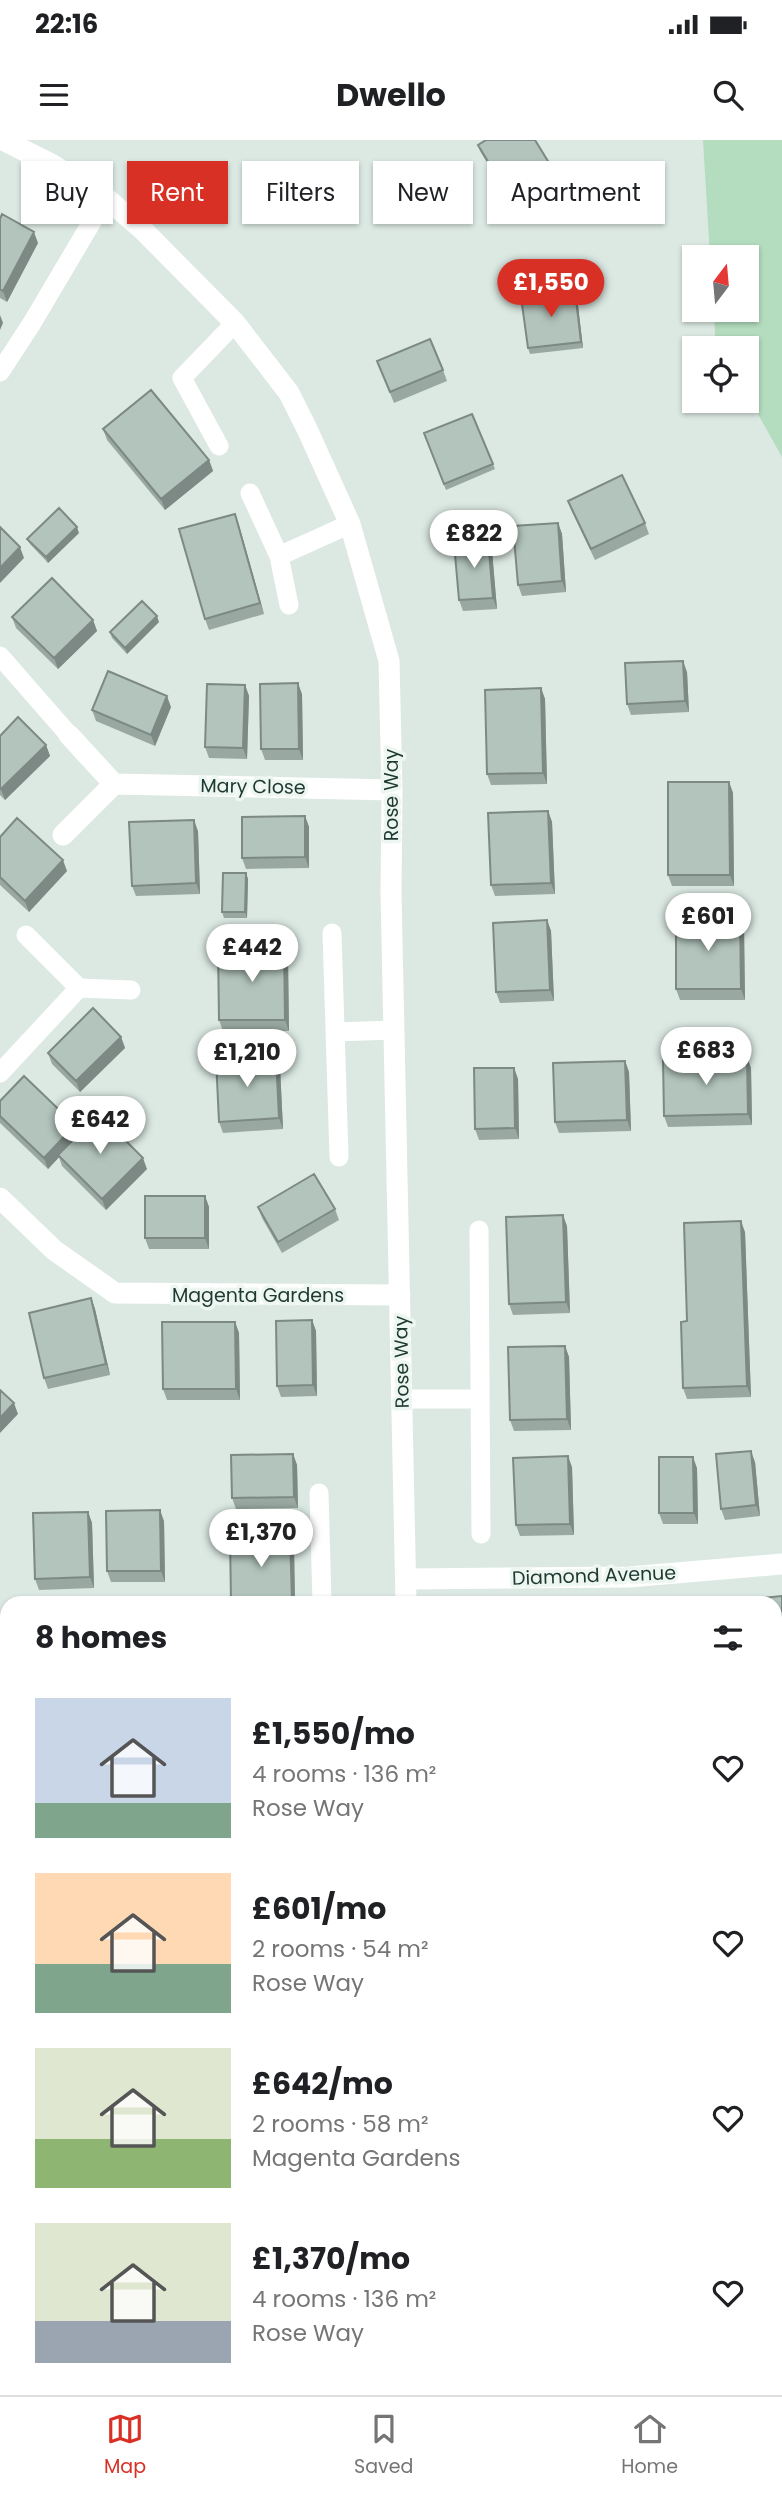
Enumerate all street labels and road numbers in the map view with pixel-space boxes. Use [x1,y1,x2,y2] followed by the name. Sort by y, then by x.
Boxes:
[378,748,405,841] street label: Rose Way
[200,772,306,801] street label: Mary Close
[172,1282,344,1309] street label: Magenta Gardens
[387,1315,416,1409] street label: Rose Way
[512,1559,676,1592] street label: Diamond Avenue

